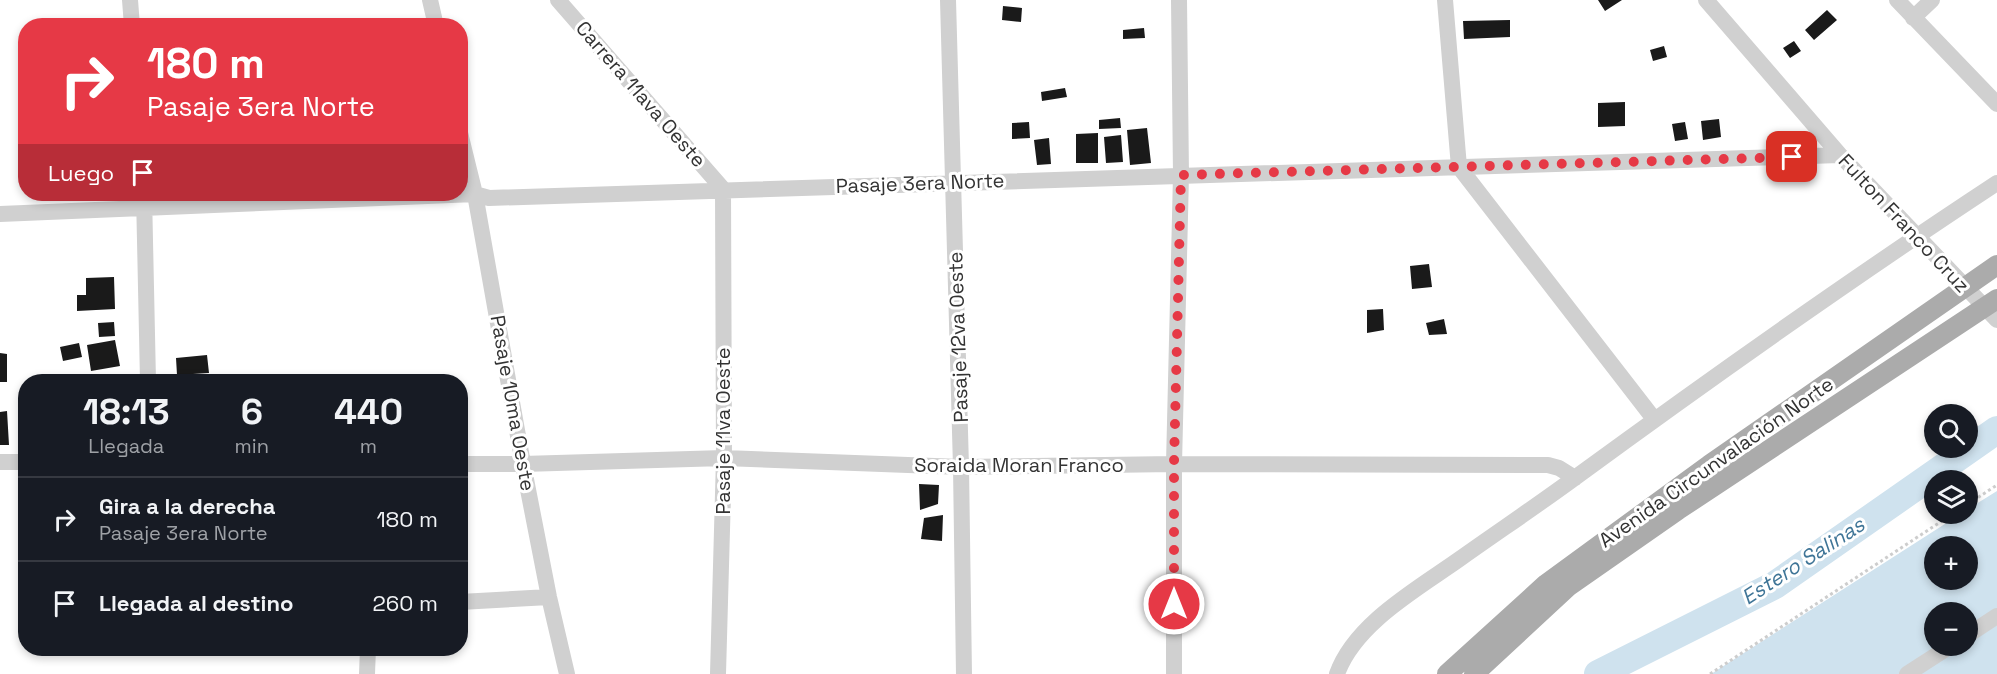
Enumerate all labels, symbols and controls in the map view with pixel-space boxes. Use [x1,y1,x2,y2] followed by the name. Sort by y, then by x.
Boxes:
[570,15,712,173] street label: Carrera 11ava Oeste
[147,37,265,90] text: 180 m
[48,42,126,120] icon: right
[147,89,375,124] text: Pasaje 3era Norte
[1766,131,1817,182] pin
[1775,140,1808,173] icon: arrive
[1833,148,1975,298] street label: Fulton Franco Cruz
[126,156,159,189] icon: arrive
[48,159,114,187] text: Luego
[835,167,1005,199] street label: Pasaje 3era Norte
[942,251,974,423] street label: Pasaje 12va Oeste
[485,313,541,493] street label: Pasaje 10ma Oeste
[710,347,736,515] street label: Pasaje 11va Oeste
[1594,371,1838,553] street label: Avenida Circunvalación Norte
[83,389,170,435] text: 18:13
[241,389,263,435] text: 6
[334,389,403,435] text: 440
[1924,404,1978,656] map controls
[1924,404,1978,458] button: search
[88,433,164,459] text: Llegada
[235,433,269,459] text: min
[360,433,377,459] text: m
[914,452,1124,478] street label: Soraida Moran Franco
[1924,470,1978,524] button: layers
[99,492,276,520] text: Gira a la derecha
[48,503,81,536] icon: right
[376,505,438,533] text: 180 m
[1736,510,1870,610] water label: Estero Salinas
[99,520,268,546] text: Pasaje 3era Norte
[1924,536,1978,590] button: +
[1142,572,1206,636] position arrow
[48,587,81,620] icon: arrive
[99,589,293,617] text: Llegada al destino
[373,589,438,617] text: 260 m
[1924,602,1978,656] button: −

